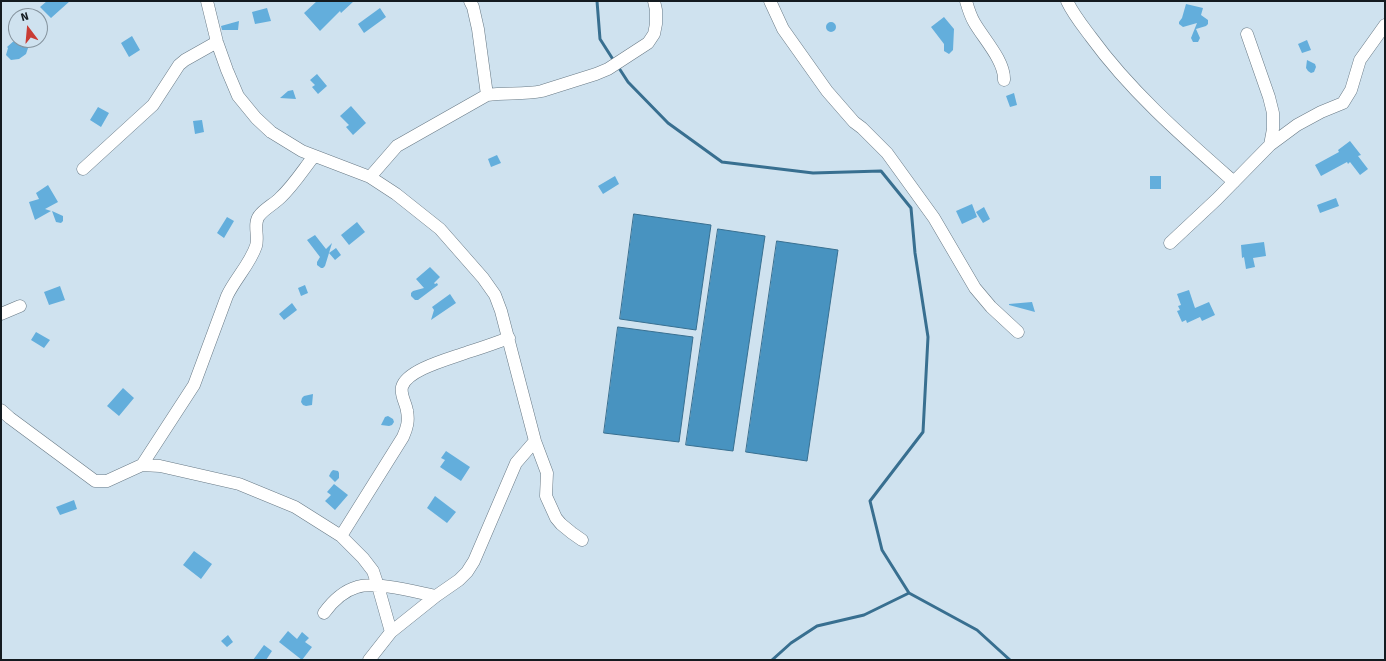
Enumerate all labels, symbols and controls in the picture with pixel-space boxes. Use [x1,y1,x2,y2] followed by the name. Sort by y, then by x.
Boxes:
[8,8,48,48] north arrow
[19,10,30,24] text: N

